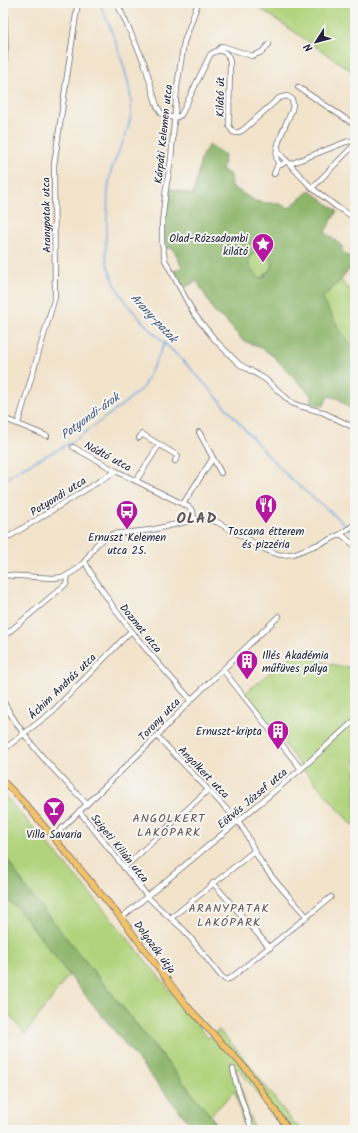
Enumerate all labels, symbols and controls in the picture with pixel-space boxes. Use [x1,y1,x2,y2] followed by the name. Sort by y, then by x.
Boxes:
[296,22,336,62] north arrow
[299,39,318,55] text: N
[212,76,230,117] street label: Kilátó út
[150,84,178,185] street label: Kárpáti Kelemen utca
[37,177,57,253] street label: Aranypatak utca
[169,230,249,261] place label: Olad-Rózsadombi kilátó
[250,231,276,264] place icon: Olad-Rózsadombi kilátó
[126,289,183,349] water label: Arany-patak
[57,387,126,444] water label: Potyondi-árok
[81,437,134,477] street label: Nádtó utca
[27,472,90,521] street label: Potyondi utca
[253,492,279,525] restaurant icon: Toscana étterem és pizzéria
[114,498,140,531] bus stop icon: Ernuszt Kelemen utca 25.
[177,507,217,531] district label: OLAD
[228,523,305,554] place label: Toscana étterem és pizzéria
[88,529,166,560] place label: Ernuszt Kelemen utca 25.
[115,600,166,657] street label: Dozmat utca
[262,647,329,678] place label: Illés Akadémia műfüves pálya
[234,648,260,681] building icon: Illés Akadémia műfüves pálya
[24,649,101,724] street label: Áchim András utca
[134,694,185,746] street label: Torony utca
[265,718,291,751] building icon: Ernuszt-kripta
[196,723,262,741] place label: Ernuszt-kripta
[173,742,233,803] street label: Angolkert utca
[213,764,292,834] street label: Eötvös József utca
[41,795,67,828] bar icon: Villa Savaria
[132,809,206,842] district label: ANGOLKERT LAKÓPARK
[86,810,153,887] street label: Szigeti Kilián utca
[26,826,82,844] place label: Villa Savaria
[188,899,270,932] district label: ARANYPATAK LAKÓPARK
[129,917,180,978] street label: Dolgozók útja

